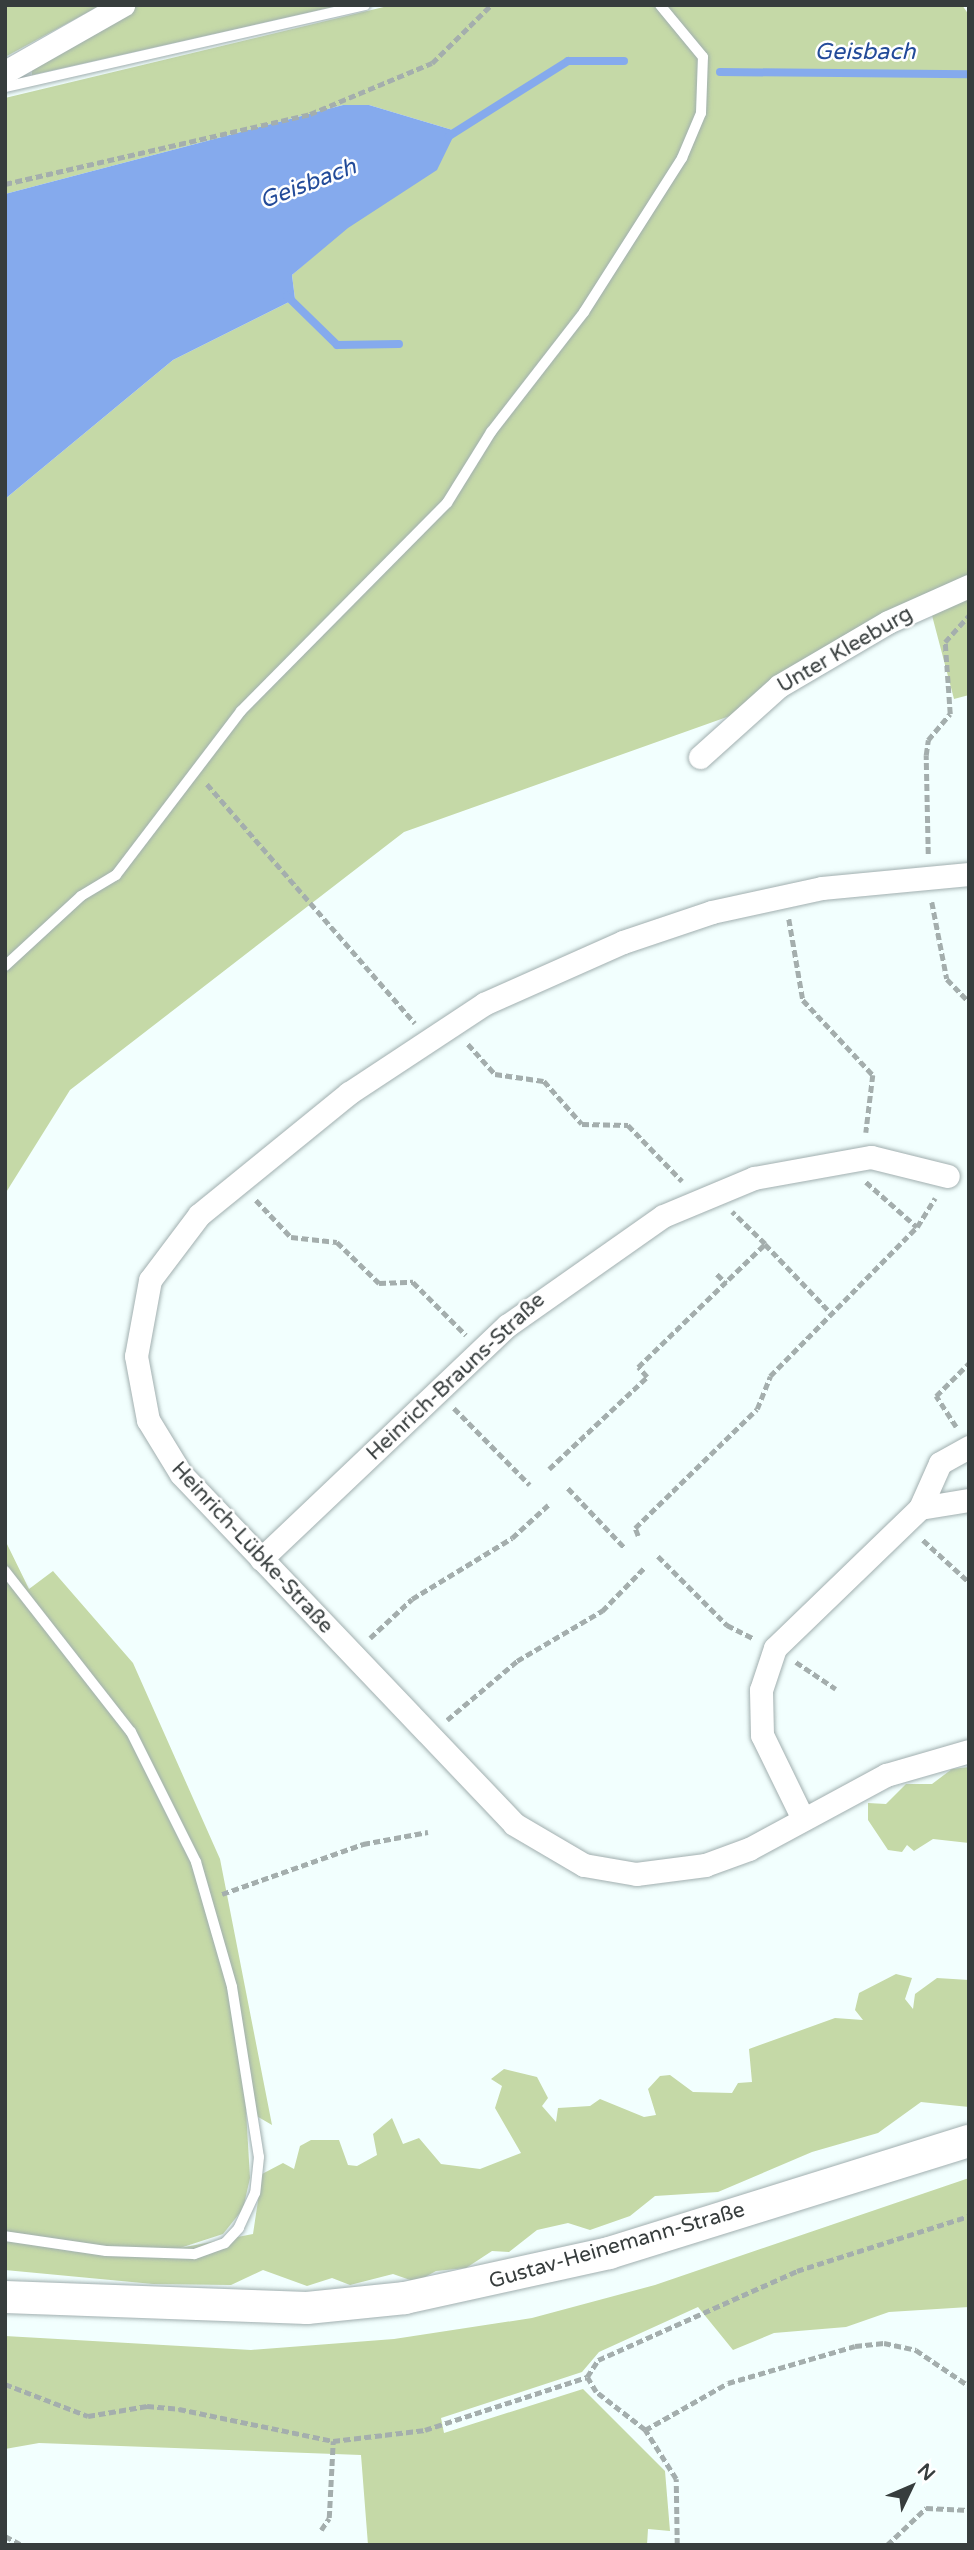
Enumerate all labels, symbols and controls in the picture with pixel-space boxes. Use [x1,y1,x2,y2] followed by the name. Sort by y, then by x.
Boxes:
[815,38,915,66] water label: Geisbach
[256,153,360,215] water label: Geisbach
[773,601,917,699] street label: Unter Kleeburg
[362,1288,550,1466] street label: Heinrich-Brauns-Straße
[166,1457,338,1639] street label: Heinrich-Lübke-Straße
[486,2197,748,2295] street label: Gustav-Heinemann-Straße
[876,2452,946,2522] north arrow
[913,2459,939,2486] text: N

